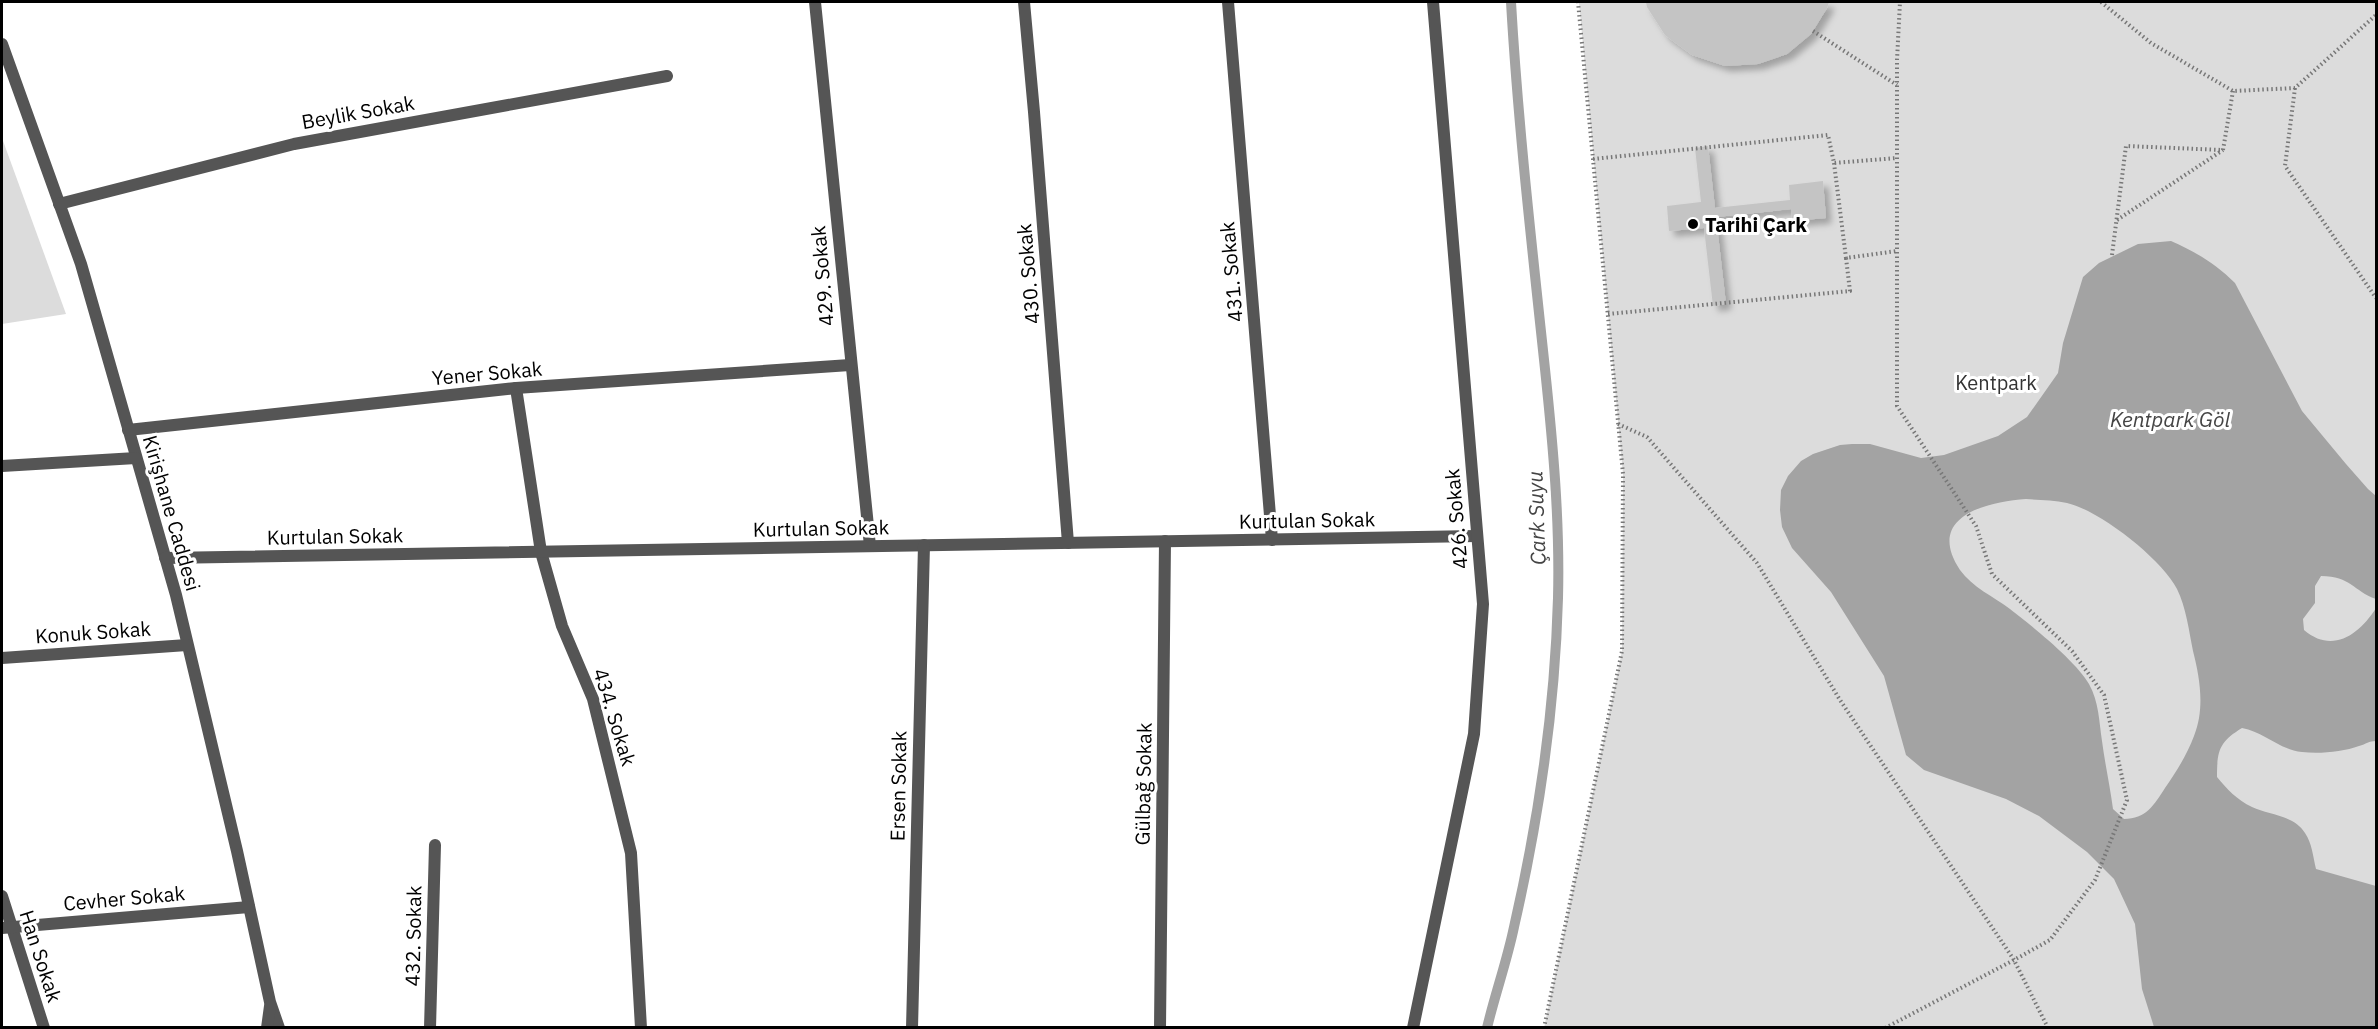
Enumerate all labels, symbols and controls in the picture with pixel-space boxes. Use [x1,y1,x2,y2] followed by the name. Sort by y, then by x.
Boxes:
[299,89,417,135] street label: Beylik Sokak
[1705,211,1807,238] place label: Tarihi Çark
[1686,217,1700,231] marker: Tarihi Çark
[1213,220,1249,323] street label: 431. Sokak
[1010,222,1046,325] street label: 430. Sokak
[804,224,840,327] street label: 429. Sokak
[431,355,544,391] street label: Yener Sokak
[1955,369,2037,396] park label: Kentpark
[2110,405,2231,433] water label: Kentpark Göl
[137,432,207,594] street label: Kirişhane Caddesi
[1438,467,1474,570] street label: 426. Sokak
[1520,471,1552,565] water label: Çark Suyu
[1239,505,1376,535] street label: Kurtulan Sokak
[753,513,890,543] street label: Kurtulan Sokak
[267,521,404,551] street label: Kurtulan Sokak
[34,614,152,650] street label: Konuk Sokak
[587,665,643,770] street label: 434. Sokak
[1128,722,1158,846] street label: Gülbağ Sokak
[884,730,912,841] street label: Ersen Sokak
[62,879,186,917] street label: Cevher Sokak
[399,885,427,987] street label: 432. Sokak
[13,906,69,1006] street label: Han Sokak

